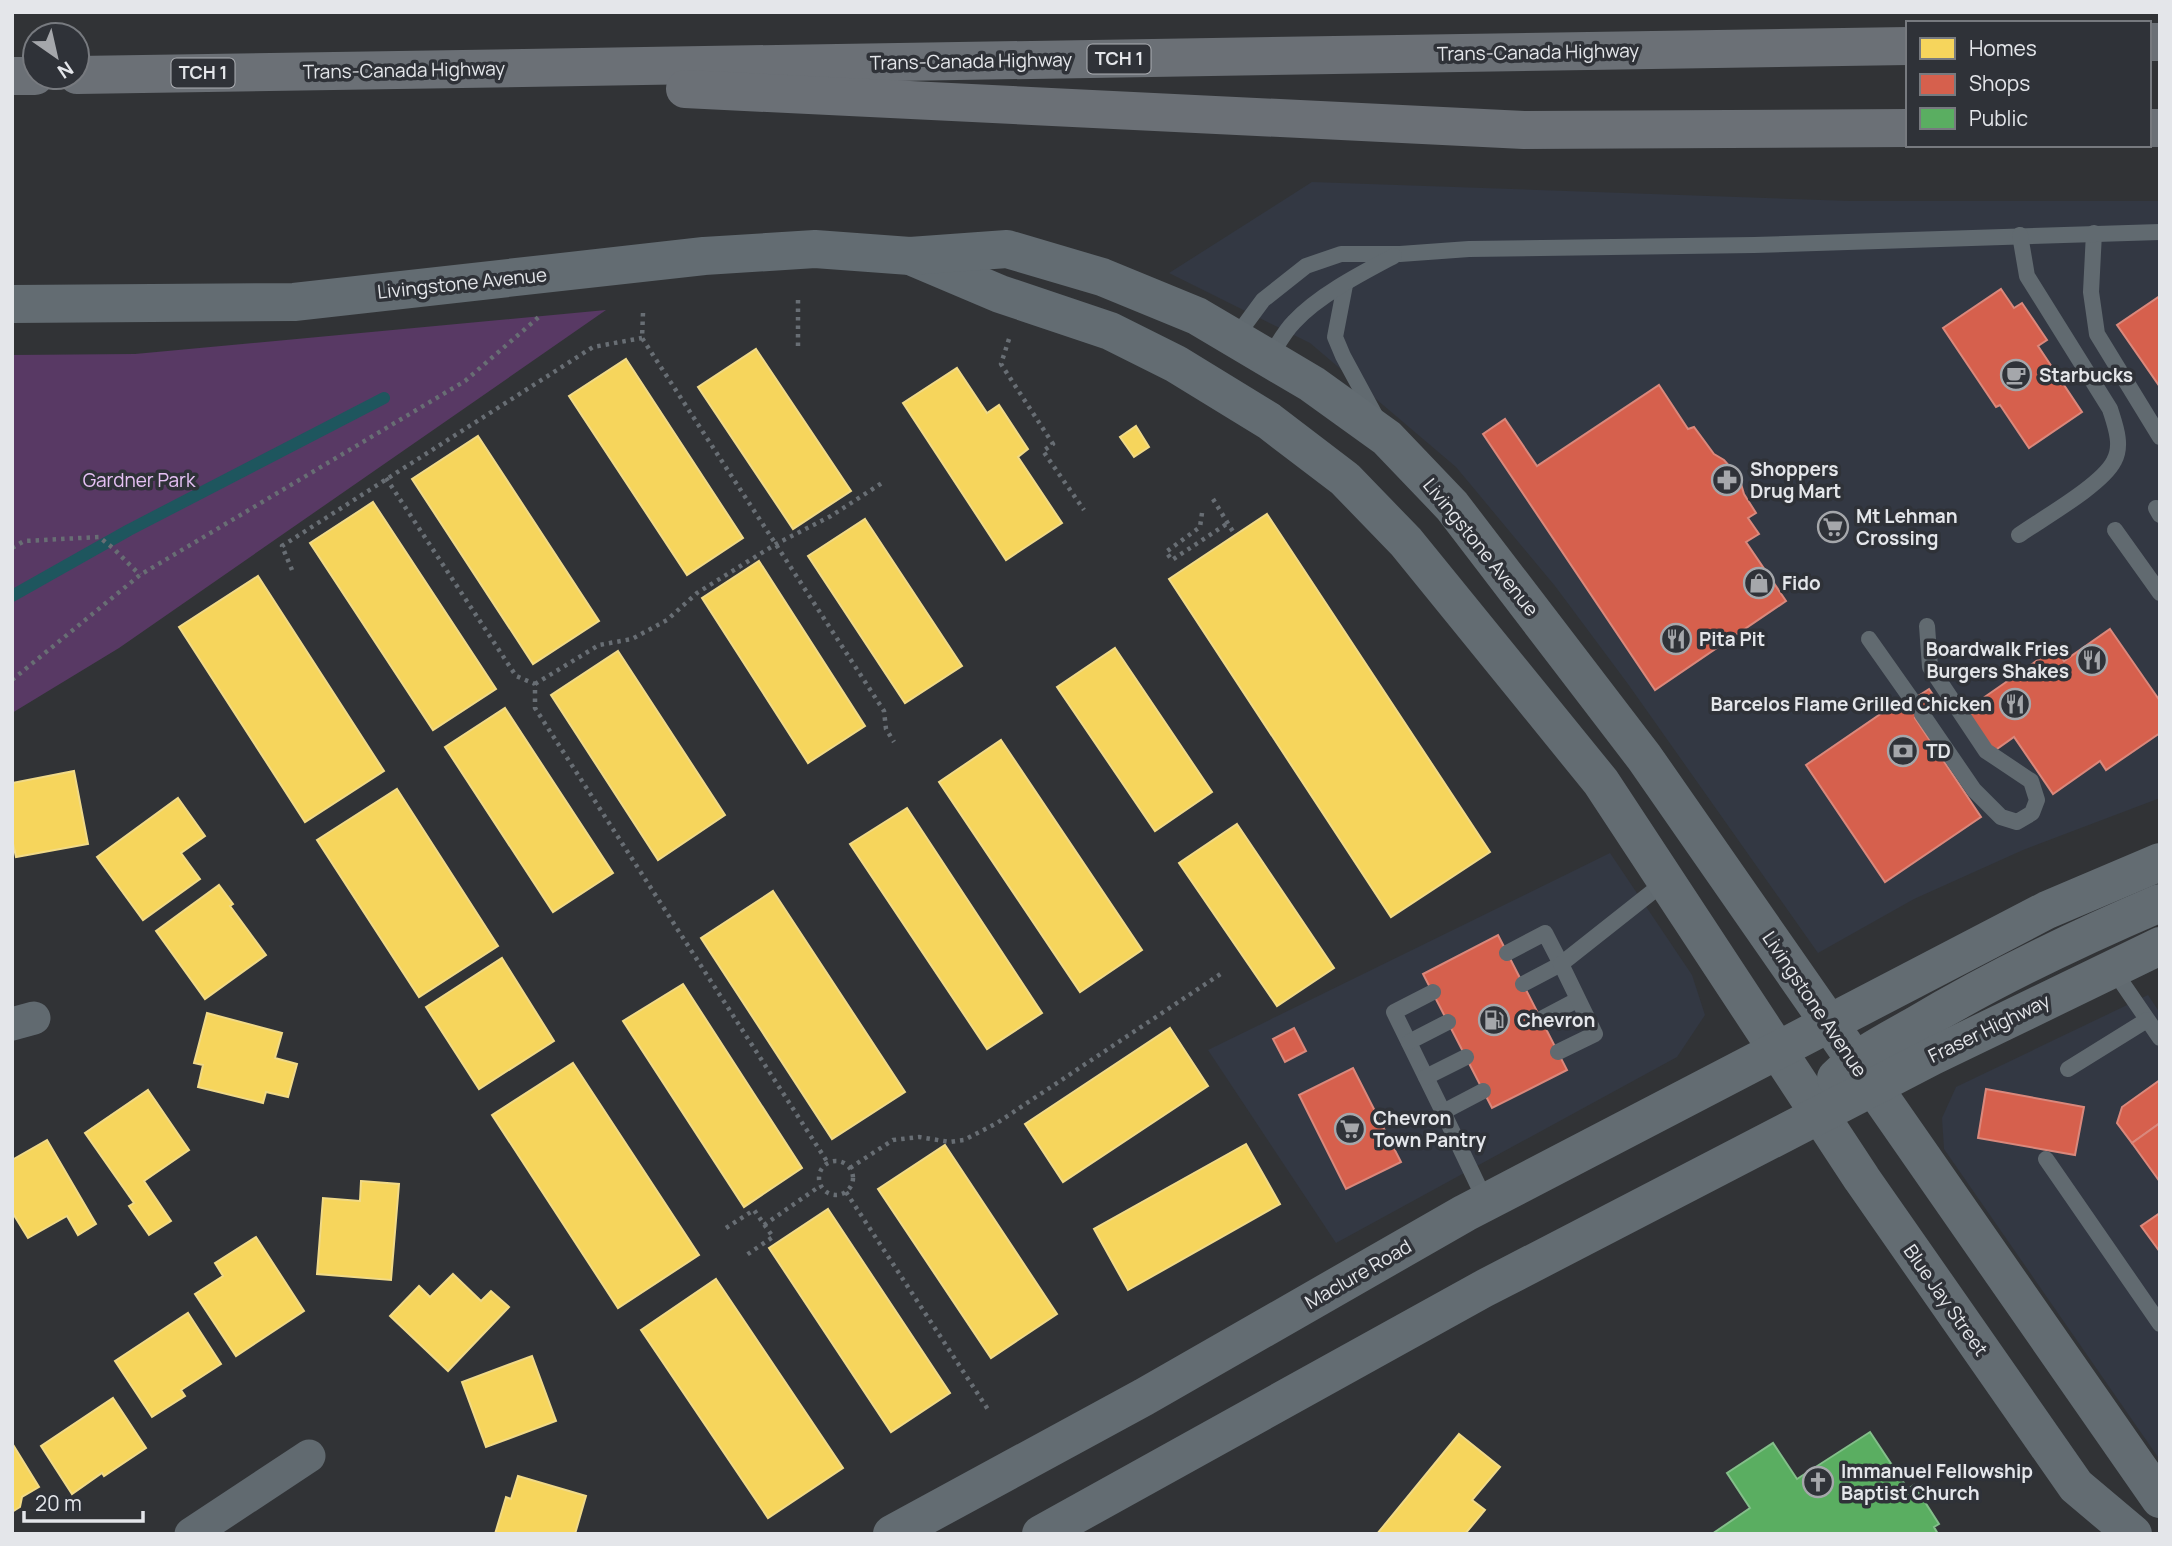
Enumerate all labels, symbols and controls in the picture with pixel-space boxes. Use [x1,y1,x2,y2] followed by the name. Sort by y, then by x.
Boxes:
[21,21,91,91] north arrow
[1906,21,2151,147] legend
[1969,34,2037,62] text: Homes
[1437,37,1639,67] street label: Trans-Canada Highway
[1088,44,1150,74] road number: TCH 1
[870,46,1072,76] street label: Trans-Canada Highway
[53,55,78,85] text: N
[303,55,505,85] street label: Trans-Canada Highway
[172,58,234,88] road number: TCH 1
[1969,69,2030,97] text: Shops
[1969,104,2028,132] text: Public
[376,261,548,305] street label: Livingstone Avenue
[1999,358,2033,392] cafe icon: Starbucks
[2039,362,2133,388] place label: Starbucks
[1750,456,1841,504] place label: Shoppers Drug Mart
[1710,463,1744,497] pharmacy icon: Shoppers Drug Mart
[83,467,196,493] park label: Gardner Park
[1417,473,1545,621] street label: Livingstone Avenue
[1856,503,1958,551] place label: Mt Lehman Crossing
[1816,510,1850,544] supermarket icon: Mt Lehman Crossing
[1742,566,1776,600] shop icon: Fido
[1782,570,1821,596] place label: Fido
[1659,622,1693,656] restaurant icon: Pita Pit
[1699,626,1765,652] place label: Pita Pit
[1926,636,2069,684] place label: Boardwalk Fries Burgers Shakes
[2075,643,2109,677] restaurant icon: Boardwalk Fries Burgers Shakes
[1998,687,2032,721] restaurant icon: Barcelos Flame Grilled Chicken
[1711,691,1992,717] place label: Barcelos Flame Grilled Chicken
[1886,734,1920,768] bank icon: TD
[1926,738,1951,764] place label: TD
[1757,926,1873,1082] street label: Livingstone Avenue
[1924,987,2054,1069] street label: Fraser Highway
[1477,1003,1511,1037] fuel station icon: Chevron
[1517,1007,1596,1033] place label: Chevron
[1373,1105,1486,1153] place label: Chevron Town Pantry
[1333,1112,1367,1146] supermarket icon: Chevron Town Pantry
[1300,1233,1416,1315] street label: Maclure Road
[1898,1239,1994,1361] street label: Blue Jay Street
[1841,1458,2033,1506] place label: Immanuel Fellowship Baptist Church
[1801,1465,1835,1499] church icon: Immanuel Fellowship Baptist Church
[24,1480,144,1524] scale bar
[35,1489,82,1517] text: 20 m

